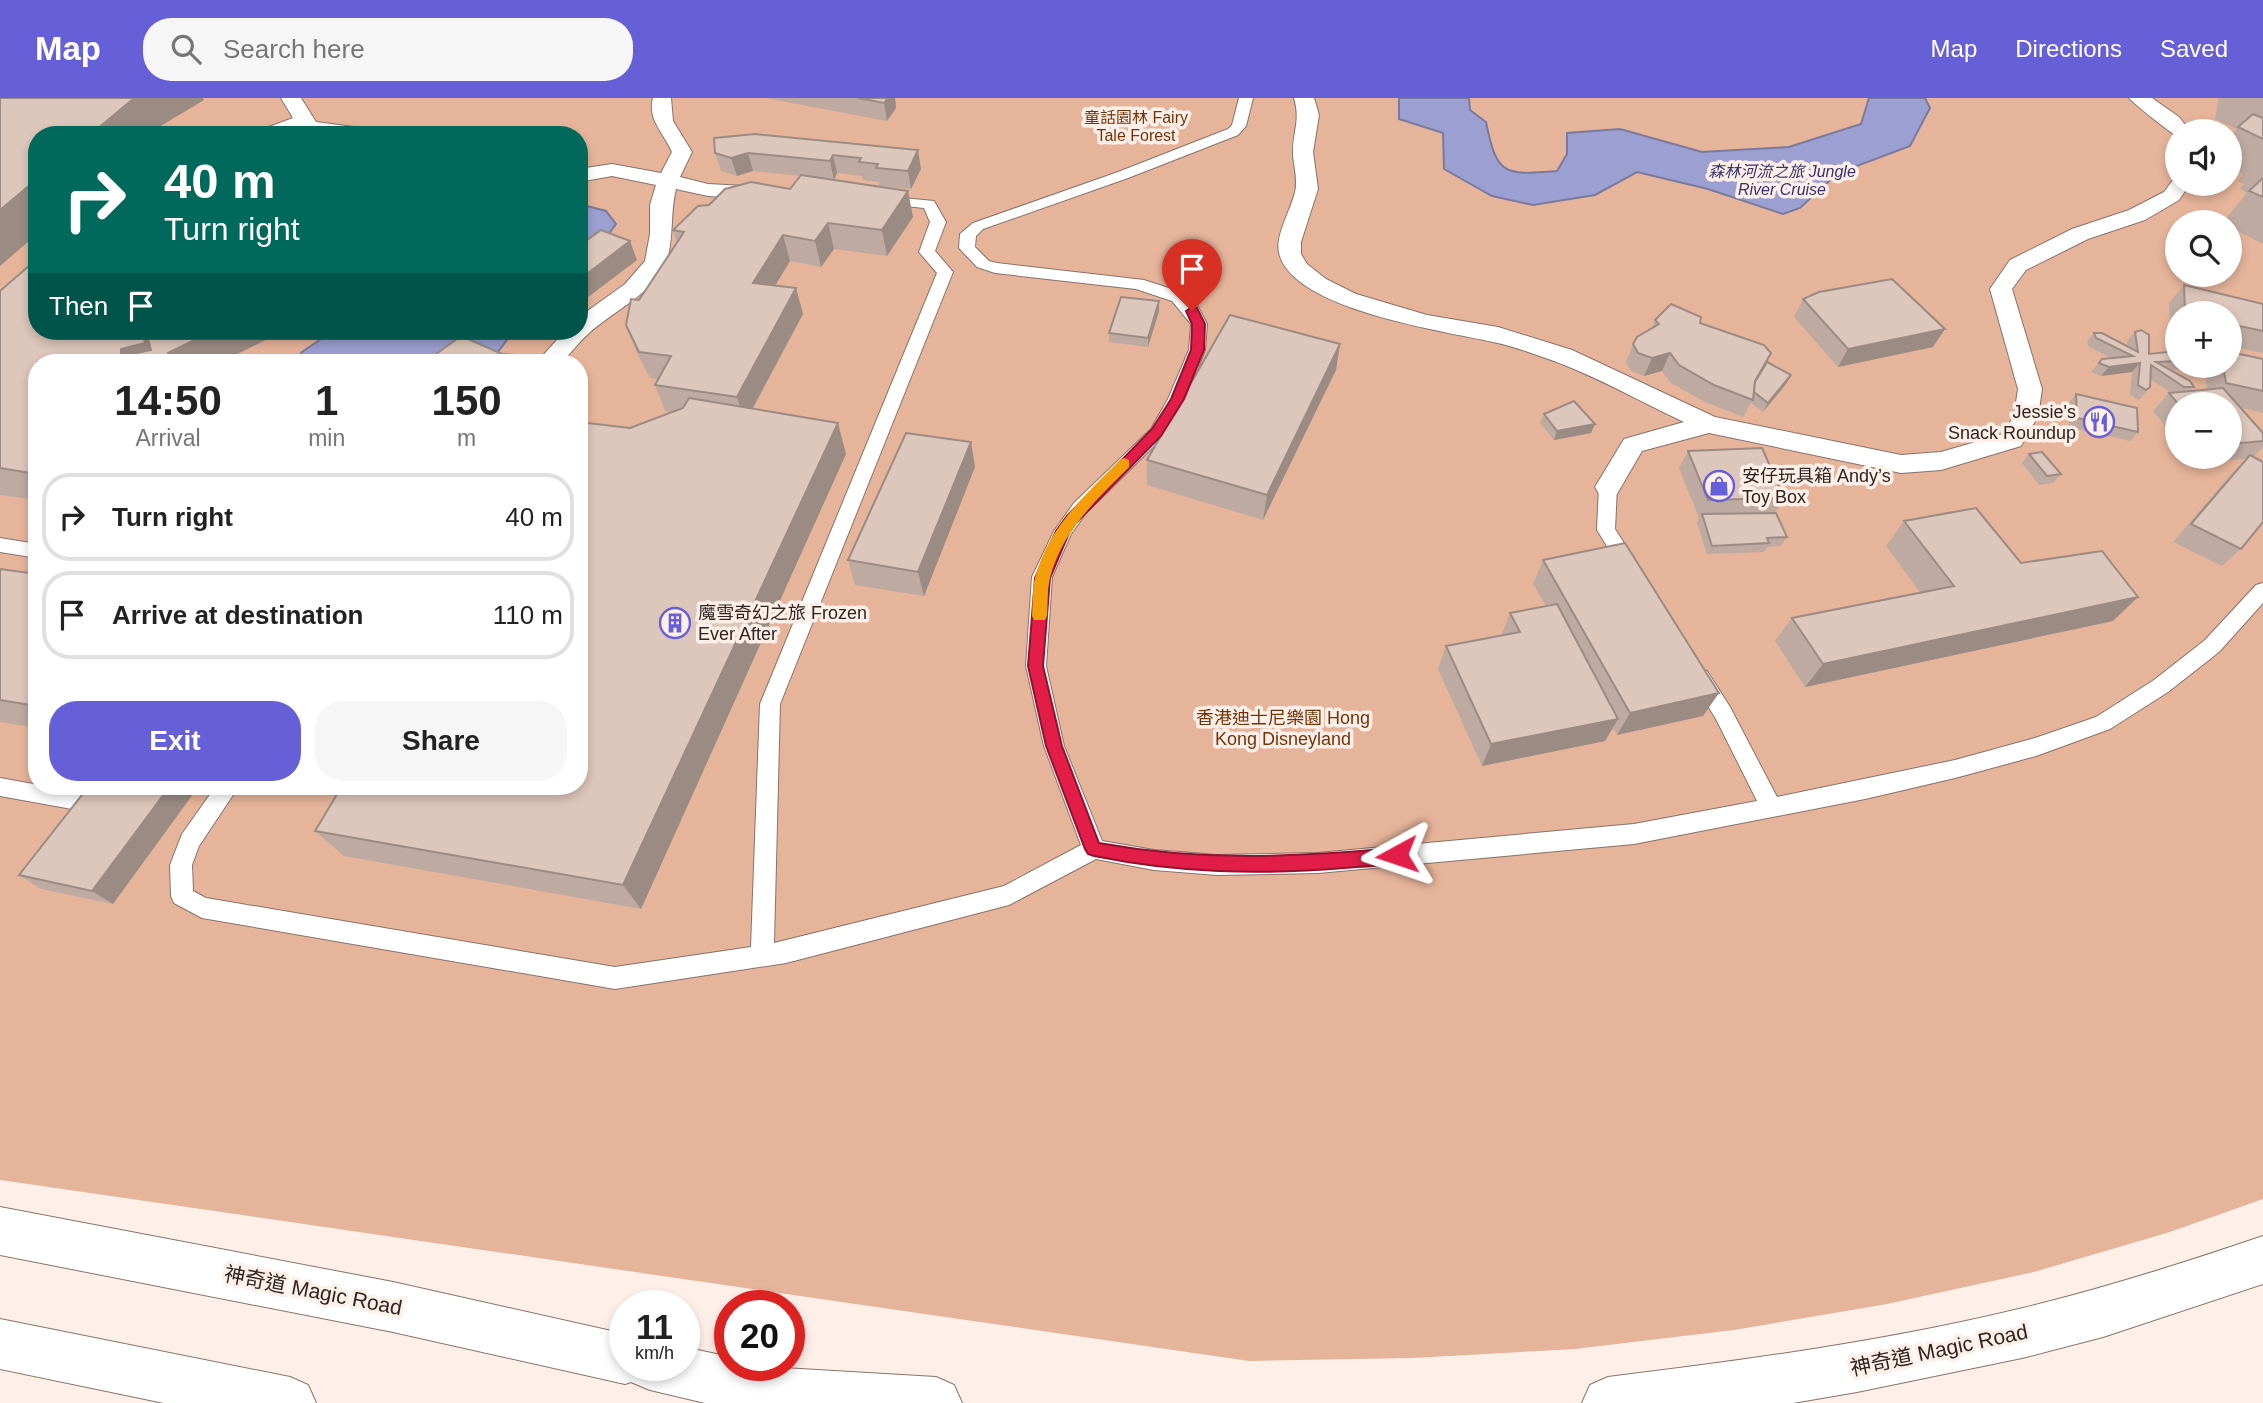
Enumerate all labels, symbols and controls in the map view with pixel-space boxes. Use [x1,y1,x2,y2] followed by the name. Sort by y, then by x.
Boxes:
[143,18,633,81] search box
[35,30,101,67] text: Map
[167,30,205,68] icon: search
[223,34,365,64] text: Search here
[1931,35,1977,62] text: Map
[2015,35,2122,62] text: Directions
[2160,35,2228,62] text: Saved
[1084,109,1188,144] park label: 童話園林 Fairy Tale Forest
[2165,119,2242,469] map controls
[2165,119,2242,196] button: sound
[49,154,140,245] icon: right
[164,154,276,208] text: 40 m
[1708,163,1856,198] water label: 森林河流之旅 Jungle River Cruise
[2165,210,2242,287] button: search
[164,211,300,247] text: Turn right
[1162,239,1222,311] pin
[1173,250,1211,288] icon: arrive
[122,287,160,325] icon: arrive
[49,291,108,321] text: Then
[2165,301,2242,378] button: +
[114,377,222,424] text: 14:50
[315,377,338,424] text: 1
[432,377,502,424] text: 150
[2165,392,2242,469] button: −
[1948,402,2076,443] place label: Jessie's Snack Roundup
[2082,405,2116,439] restaurant icon: Jessie's Snack Roundup
[135,425,201,451] text: Arrival
[308,425,345,451] text: min
[457,425,476,451] text: m
[1742,466,1891,507] place label: 安仔玩具箱 Andy’s Toy Box
[1702,469,1736,503] shop icon: 安仔玩具箱 Andy’s Toy Box
[53,498,91,536] icon: right
[112,502,233,532] text: Turn right
[505,502,563,532] text: 40 m
[53,596,91,634] icon: arrive
[112,600,363,630] text: Arrive at destination
[493,600,563,630] text: 110 m
[698,603,867,644] place label: 魔雪奇幻之旅 Frozen Ever After
[658,606,692,640] building icon: 魔雪奇幻之旅 Frozen Ever After
[49,701,301,781] button: Exit
[315,701,567,781] button: Share
[1196,708,1370,749] park label: 香港迪士尼樂園 Hong Kong Disneyland
[1360,818,1434,892] position arrow
[222,1262,404,1319] street label: 神奇道 Magic Road
[714,1290,805,1381] speed limit sign: 20
[636,1307,673,1346] text: 11
[1848,1319,2030,1380] street label: 神奇道 Magic Road
[635,1343,674,1363] text: km/h

